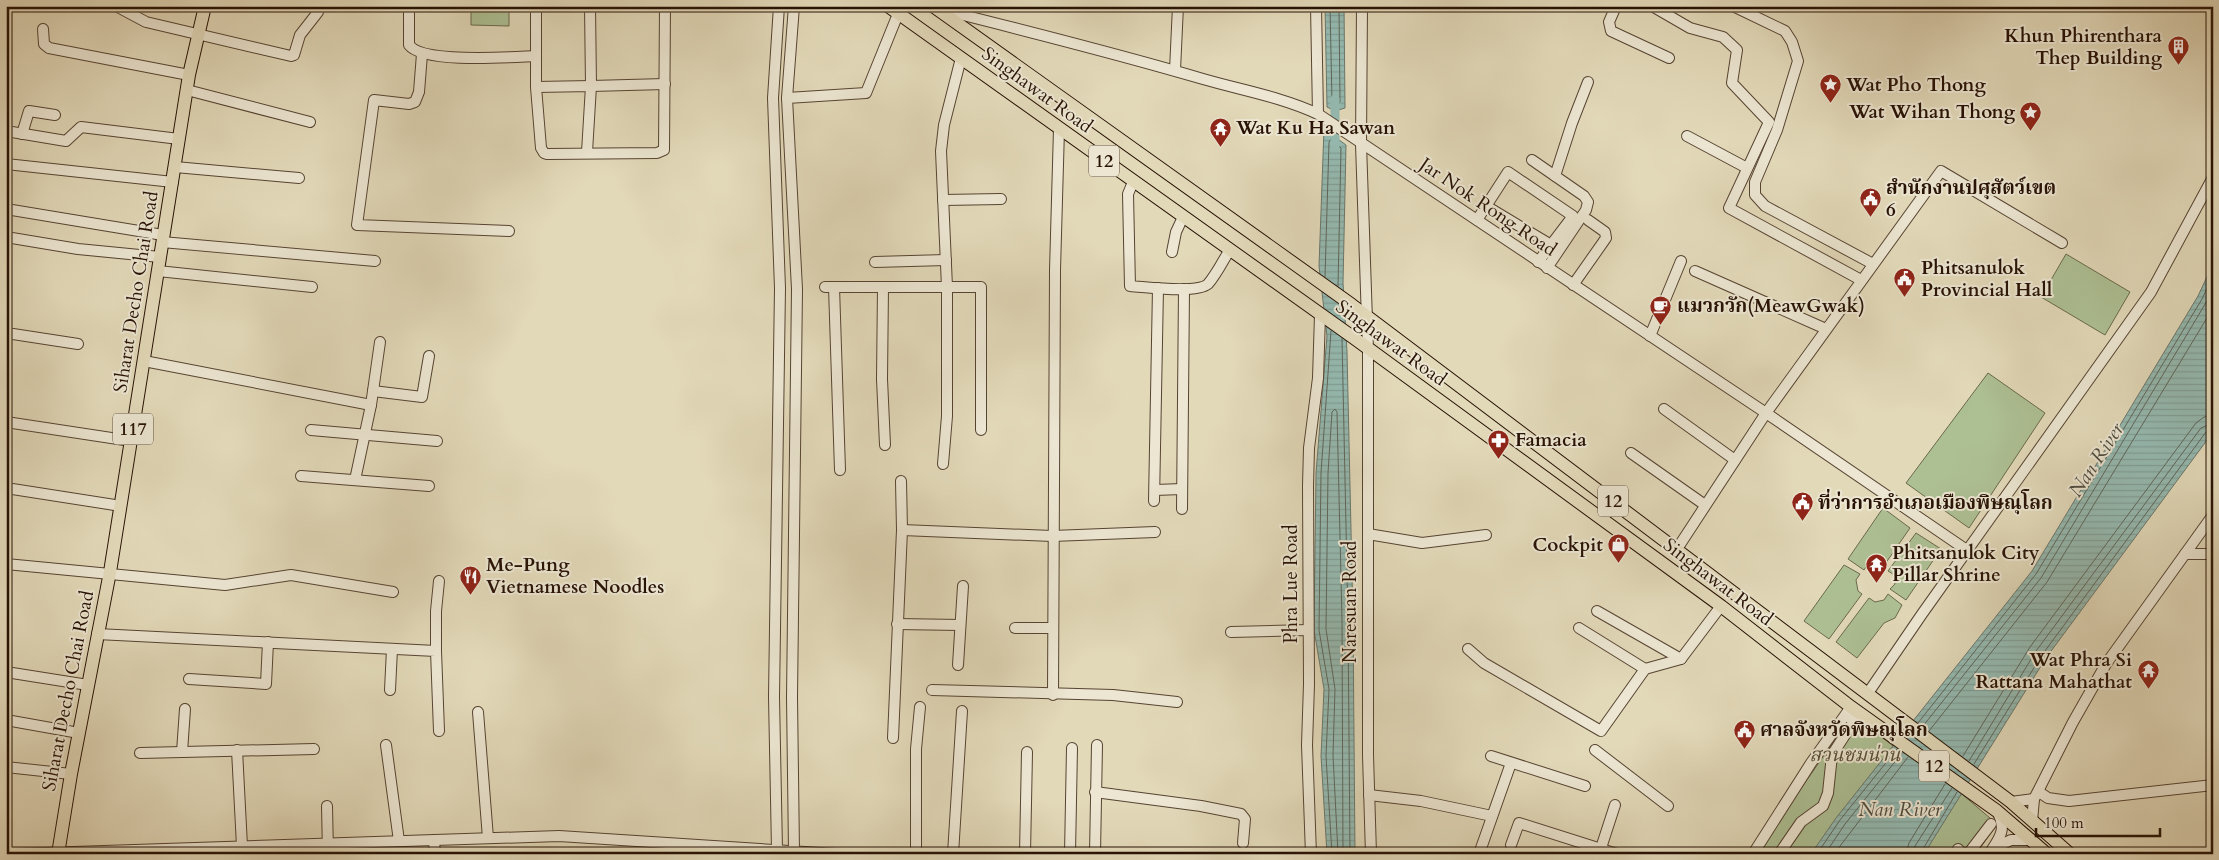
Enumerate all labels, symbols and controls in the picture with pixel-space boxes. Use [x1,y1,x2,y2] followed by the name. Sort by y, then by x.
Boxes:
[2004,23,2163,71] place label: Khun Phirenthara Thep Building
[2166,35,2190,66] building icon: Khun Phirenthara Thep Building
[976,41,1098,139] street label: Singhawat Road
[1845,72,1986,98] place label: Wat Pho Thong
[1818,73,1842,104] place icon: Wat Pho Thong
[1848,99,2016,125] place label: Wat Wihan Thong
[2019,100,2043,131] place icon: Wat Wihan Thong
[1235,115,1396,141] place label: Wat Ku Ha Sawan
[1208,116,1232,147] temple icon: Wat Ku Ha Sawan
[1089,146,1119,177] road number: 12
[1412,150,1562,263] street label: Jar Nok Rong Road
[1886,175,2056,223] place label: สำนักงานปศุสัตว์เขต 6
[1858,187,1882,218] public building icon: สำนักงานปศุสัตว์เขต 6
[107,189,165,395] street label: Siharat Decho Chai Road
[1921,255,2053,303] place label: Phitsanulok Provincial Hall
[1893,267,1917,298] public building icon: Phitsanulok Provincial Hall
[1677,293,1865,319] place label: แมวกวัก(MeawGwak)
[1330,294,1452,392] street label: Singhawat Road
[1649,294,1673,325] cafe icon: แมวกวัก(MeawGwak)
[113,414,153,444] road number: 117
[2062,417,2131,502] water label: Nan River
[1515,427,1587,453] place label: Famacia
[1487,428,1511,459] pharmacy icon: Famacia
[1598,486,1628,516] road number: 12
[1818,488,2053,516] place label: ที่ว่าการอำเภอเมืองพิษณุโลก
[1790,491,1814,522] public building icon: ที่ว่าการอำเภอเมืองพิษณุโลก
[1278,524,1304,644] street label: Phra Lue Road
[1533,532,1603,558] place label: Cockpit
[1658,532,1778,632] street label: Singhawat Road
[1607,533,1631,564] shop icon: Cockpit
[1892,540,2040,588] place label: Phitsanulok City Pillar Shrine
[1337,541,1363,663] street label: Naresuan Road
[486,552,664,600] place label: Me-Pung Vietnamese Noodles
[1864,552,1888,583] temple icon: Phitsanulok City Pillar Shrine
[458,564,482,595] restaurant icon: Me-Pung Vietnamese Noodles
[36,589,100,793] street label: Siharat Decho Chai Road
[1975,647,2132,695] place label: Wat Phra Si Rattana Mahathat
[2136,659,2160,690] temple icon: Wat Phra Si Rattana Mahathat
[1760,716,1928,743] place label: ศาลจังหวัดพิษณุโลก
[1732,718,1756,749] public building icon: ศาลจังหวัดพิษณุโลก
[1809,742,1901,768] park label: สวนชมน่าน
[1919,750,1949,781] road number: 12
[1858,796,1943,823] water label: Nan River
[2036,805,2160,837] scale bar
[2044,813,2084,833] text: 100 m

